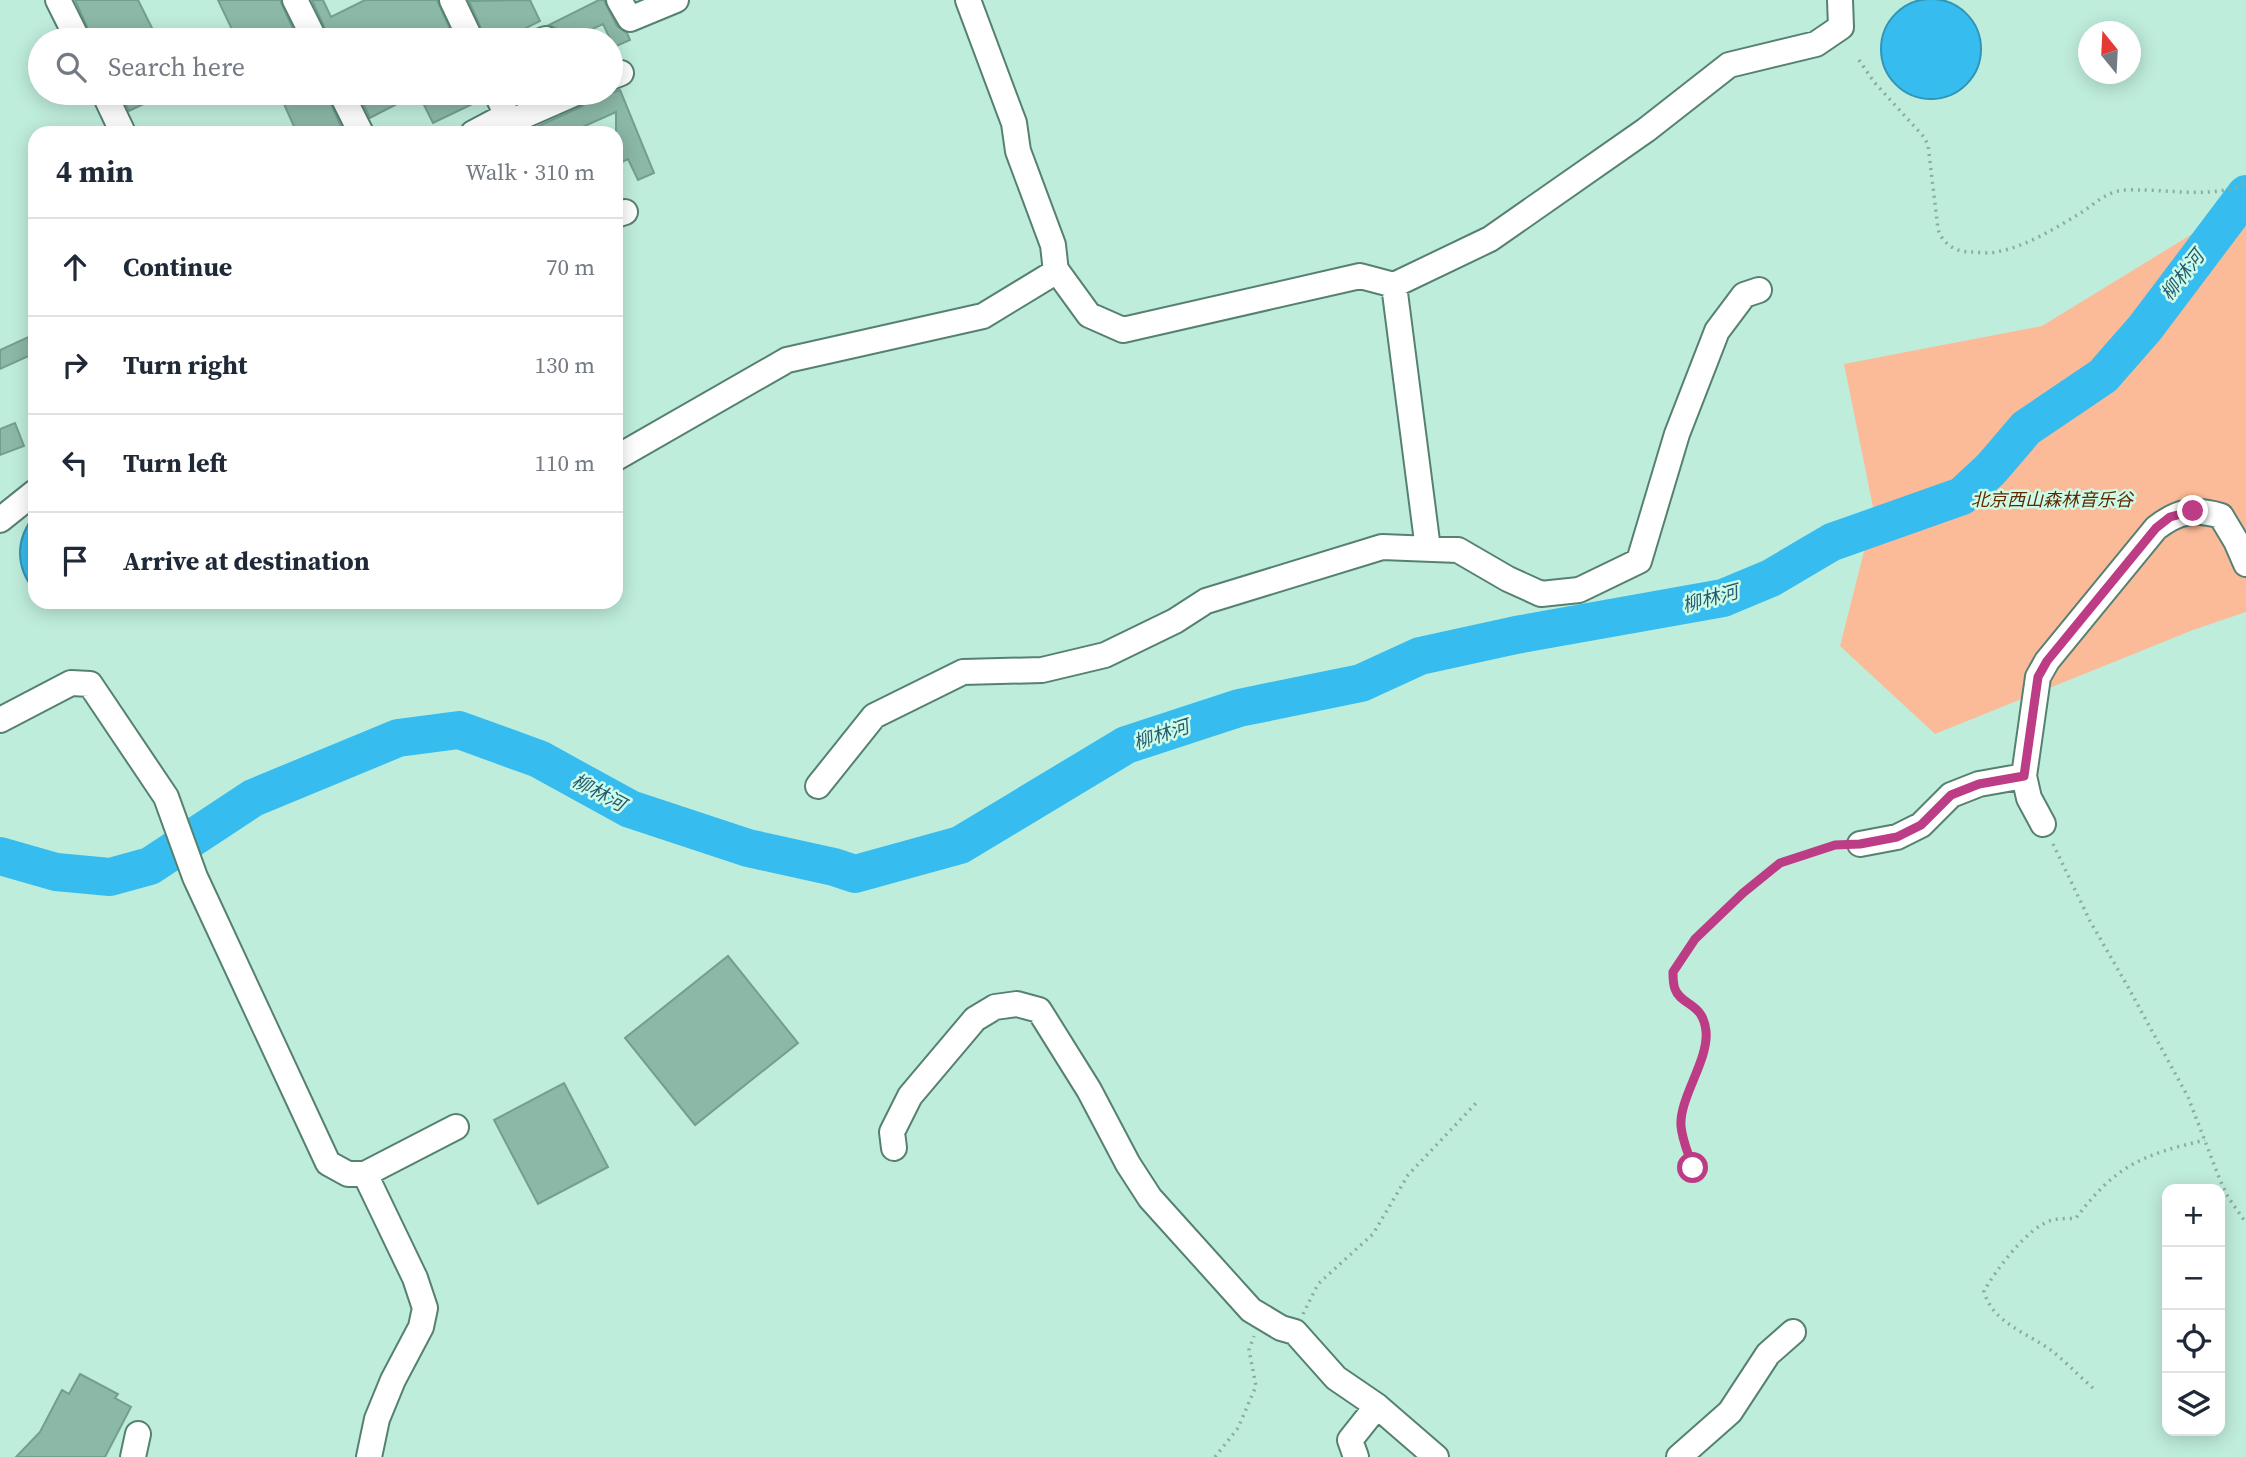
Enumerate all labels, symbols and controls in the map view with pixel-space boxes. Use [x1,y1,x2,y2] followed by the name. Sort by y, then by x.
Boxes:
[2078,21,2141,84] north arrow
[28,28,623,105] search box
[52,48,90,86] icon: search
[108,49,245,85] text: Search here
[56,151,134,192] text: 4 min
[465,156,595,188] text: Walk · 310 m
[2154,241,2212,305] water label: 柳林河
[56,248,94,286] icon: ahead
[123,249,232,285] text: Continue
[546,251,595,283] text: 70 m
[56,346,94,384] icon: right
[123,347,247,383] text: Turn right
[534,349,595,381] text: 130 m
[56,444,94,482] icon: left
[123,445,227,481] text: Turn left
[534,447,595,479] text: 110 m
[1971,487,2135,512] park label: 北京西山森林音乐谷
[2177,495,2208,526] route end
[56,542,94,580] icon: arrive
[123,543,370,579] text: Arrive at destination
[1679,577,1745,618] water label: 柳林河
[1130,712,1196,755] water label: 柳林河
[568,767,634,819] water label: 柳林河
[1677,1152,1708,1183] route start
[2162,1184,2225,1436] map controls
[2162,1184,2225,1247] button: +
[2162,1247,2225,1310] button: −
[2162,1310,2225,1373] button: locate
[2162,1373,2225,1436] button: layers

